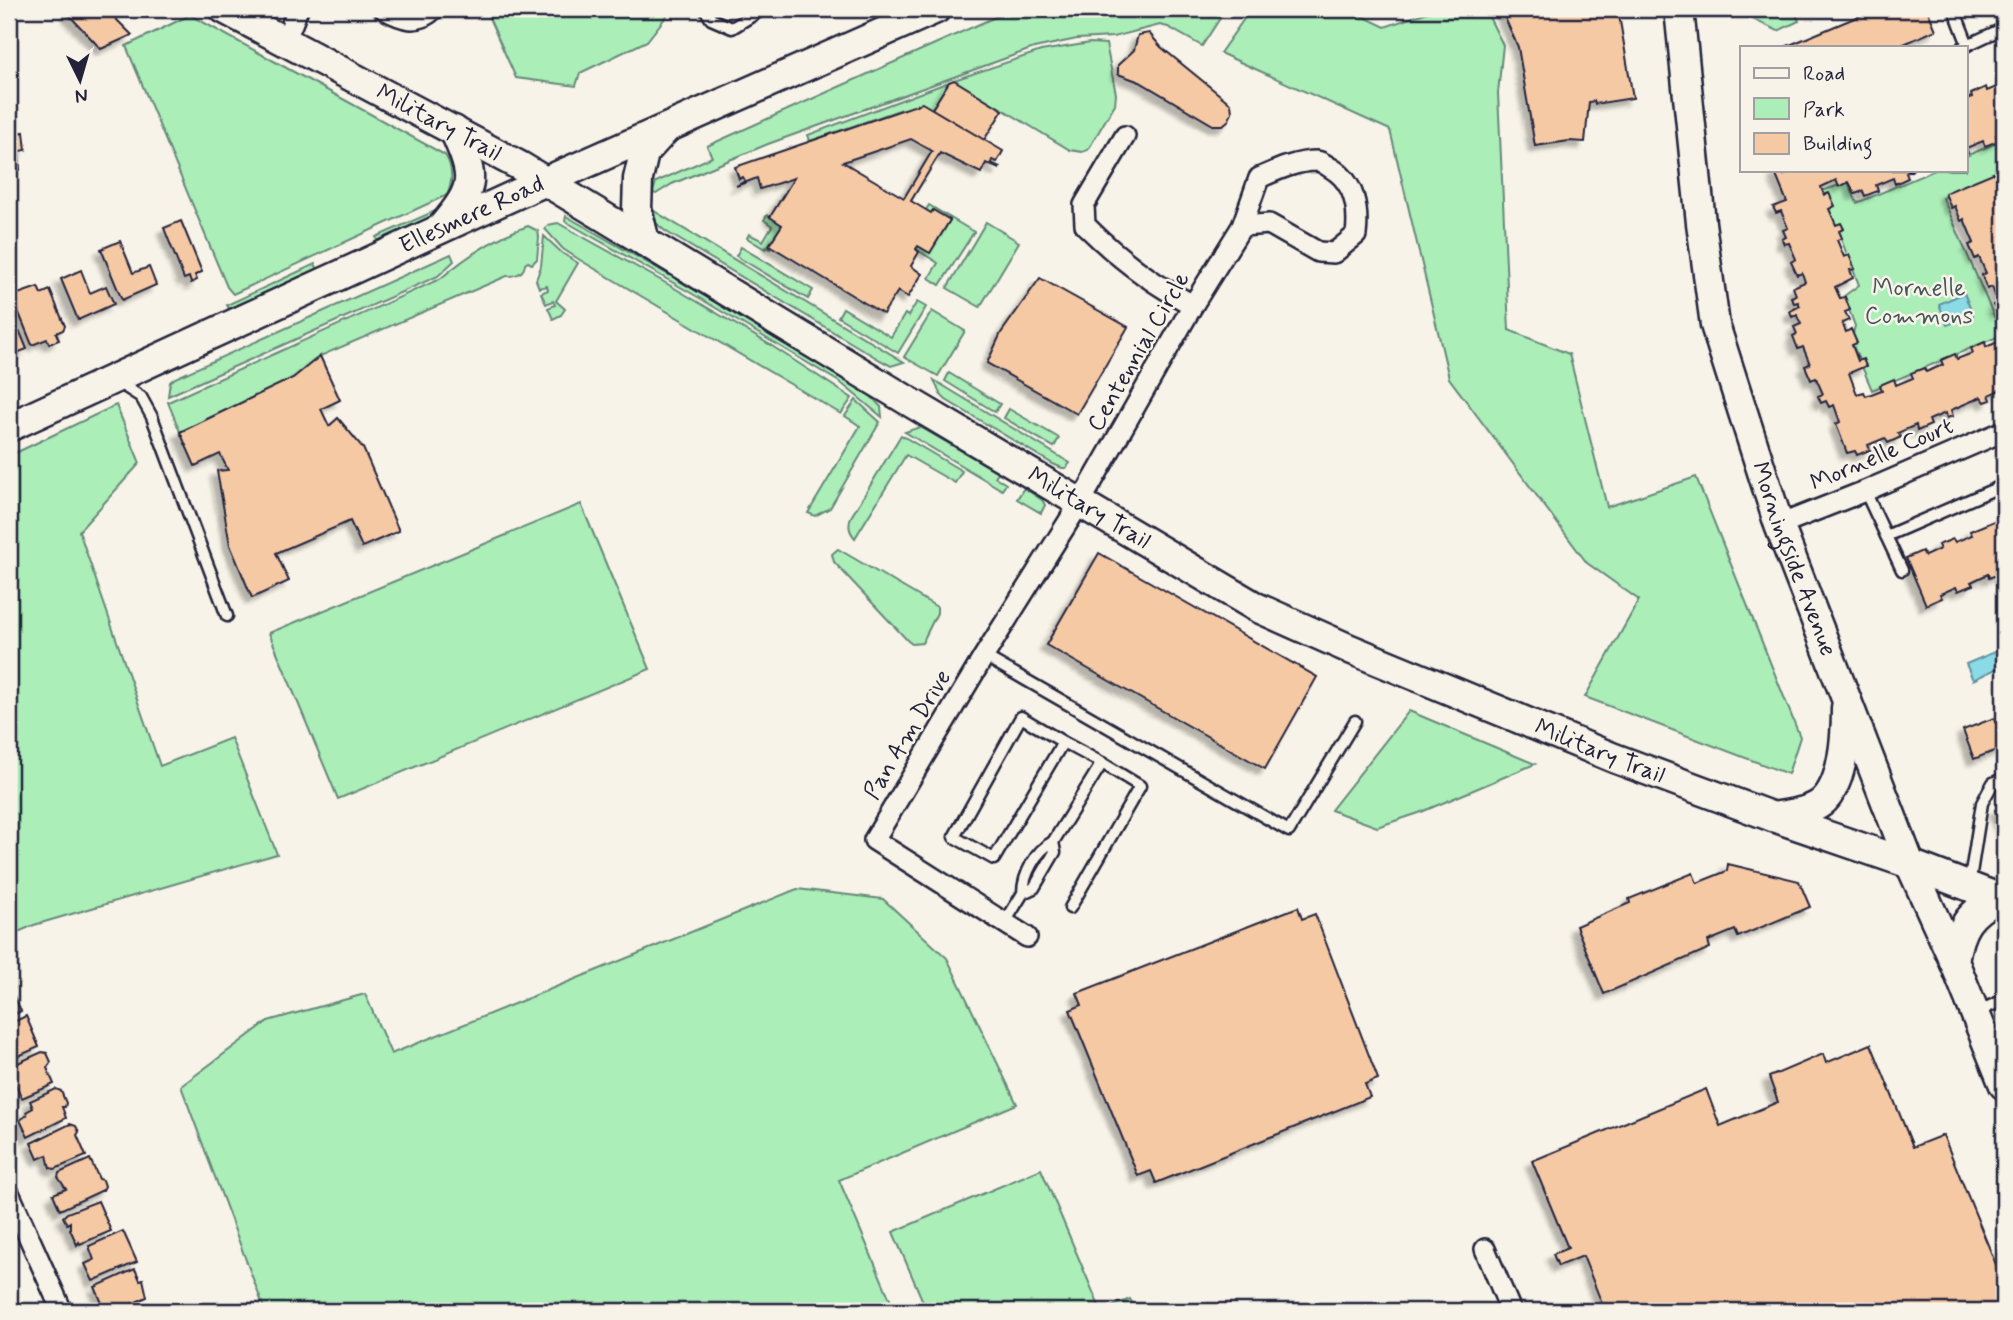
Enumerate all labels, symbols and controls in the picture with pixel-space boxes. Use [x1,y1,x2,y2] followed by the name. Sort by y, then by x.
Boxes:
[46,46,116,116] north arrow
[1740,46,1968,172] legend
[1803,60,1845,88] text: Road
[371,77,507,169] street label: Military Trail
[74,82,89,108] text: N
[1803,96,1845,124] text: Park
[1803,130,1873,160] text: Building
[394,168,549,261] street label: Ellesmere Road
[1081,266,1197,438] street label: Centennial Circle
[1865,273,1973,332] park label: Mornelle Commons
[1806,411,1958,499] street label: Mornelle Court
[1744,458,1844,661] street label: Morningside Avenue
[1022,460,1156,556] street label: Military Trail
[857,664,959,806] street label: Pan Am Drive
[1530,711,1669,791] street label: Military Trail

